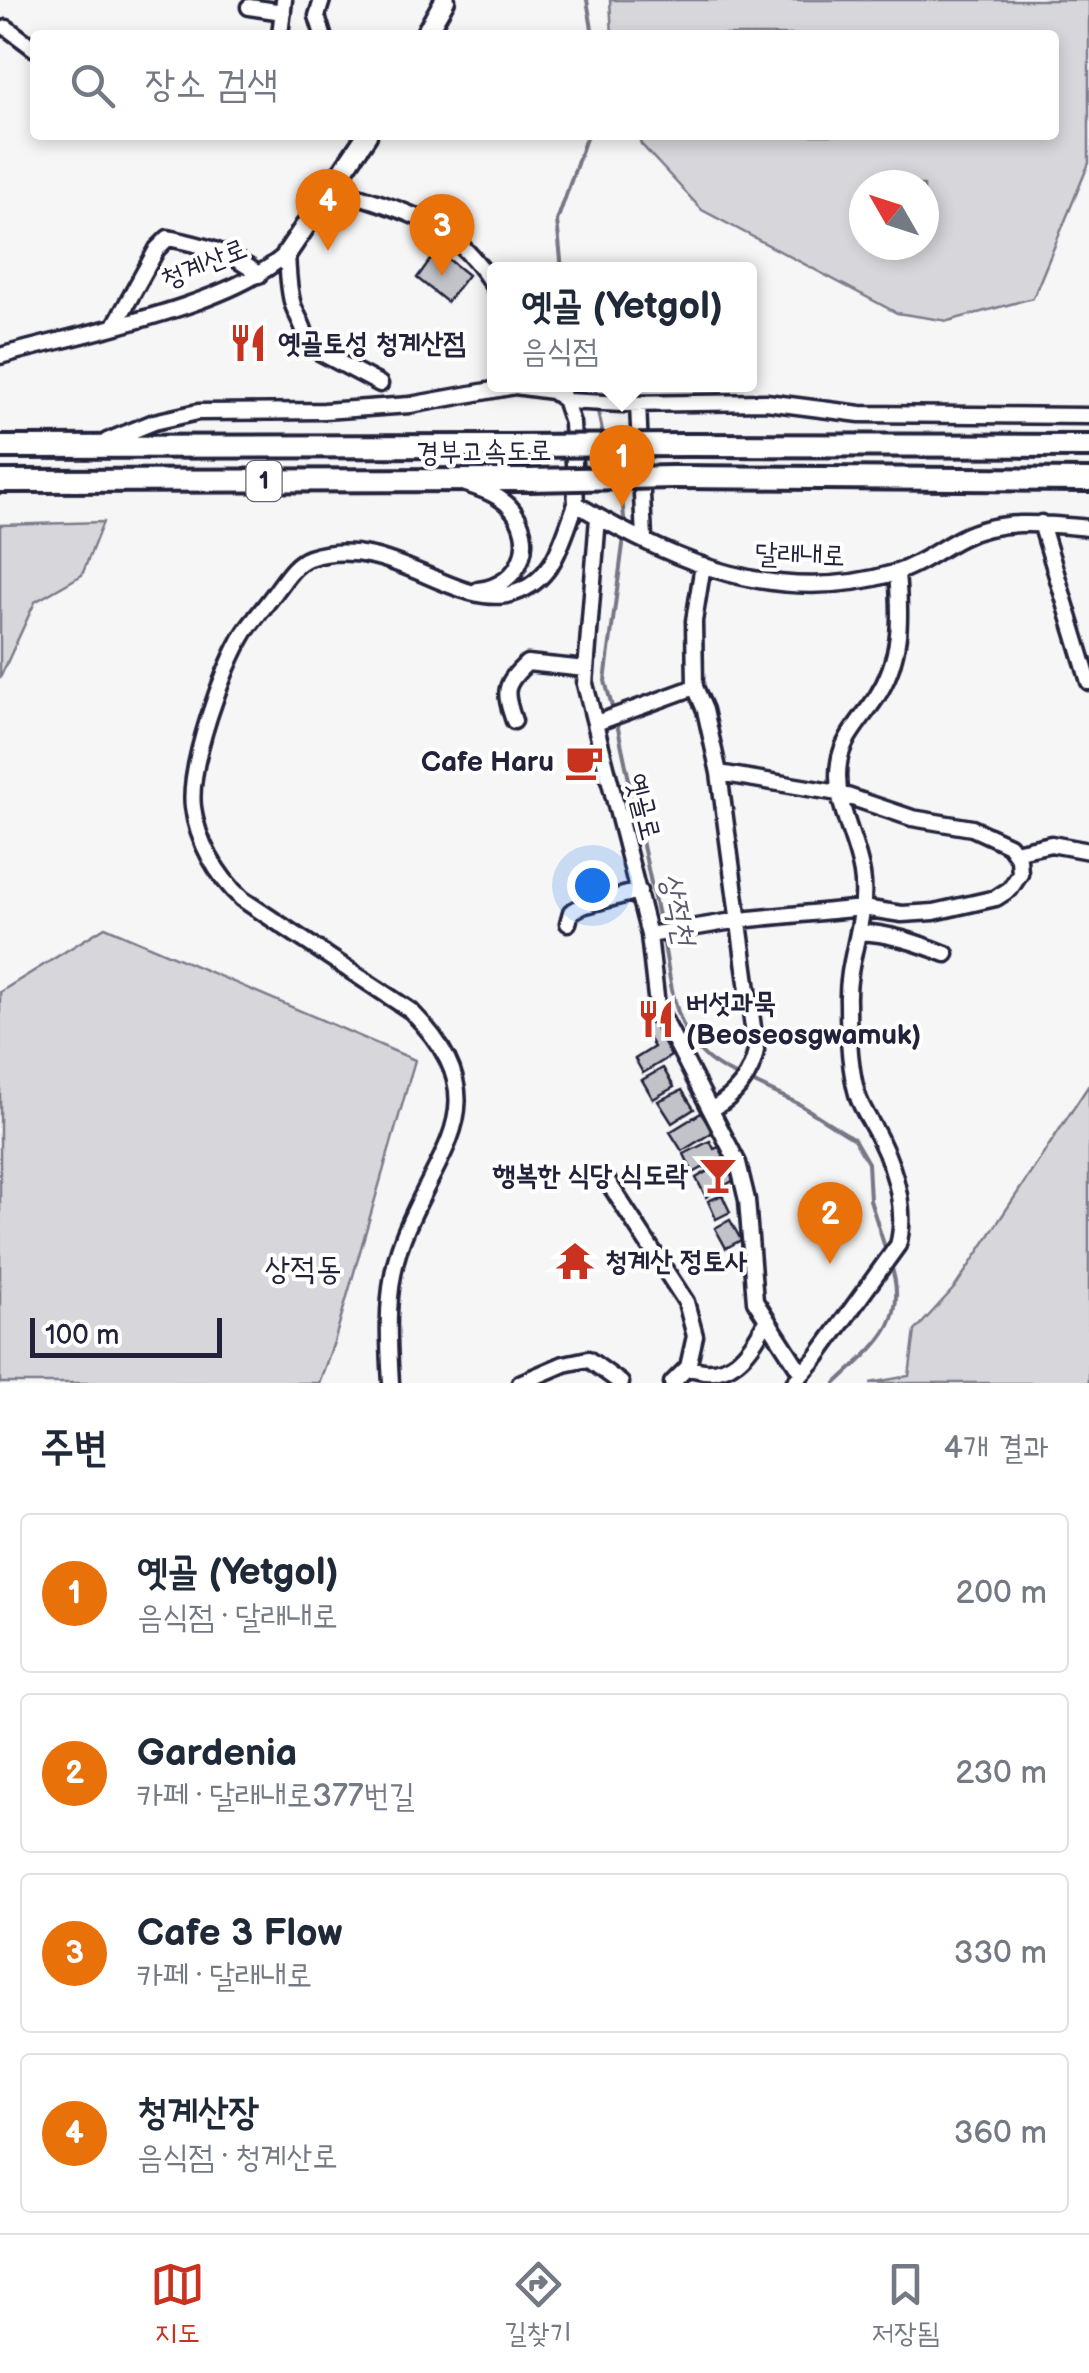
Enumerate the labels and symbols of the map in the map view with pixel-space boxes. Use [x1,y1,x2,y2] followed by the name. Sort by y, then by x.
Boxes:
[296,168,360,251] pin: 4
[849,170,939,260] north arrow
[410,194,474,276] pin: 3
[156,232,252,296] street label: 청계산로
[227,322,269,364] restaurant icon: 옛골토성 청계산점
[278,327,466,360] place label: 옛골토성 청계산점
[590,424,654,507] pin: 1
[416,434,552,470] street label: 경부고속도로
[246,461,282,501] road number: 1
[754,537,846,573] street label: 달래내로
[563,741,605,783] cafe icon: Cafe Haru
[421,746,554,779] place label: Cafe Haru
[619,770,667,844] street label: 옛골로
[567,860,618,911] your location
[652,870,703,951] water label: 상적천
[686,987,921,1052] place label: 버섯과묵 (Beoseosgwamuk)
[635,998,677,1040] restaurant icon: 버섯과묵 (Beoseosgwamuk)
[697,1154,739,1196] bar icon: 행복한 식당 식도락
[492,1159,688,1192] place label: 행복한 식당 식도락
[798,1182,862,1264] pin: 2
[554,1240,596,1282] temple icon: 청계산 정토사
[605,1245,748,1278] place label: 청계산 정토사
[264,1250,342,1289] district label: 상적동
[30,1313,222,1358] scale bar

